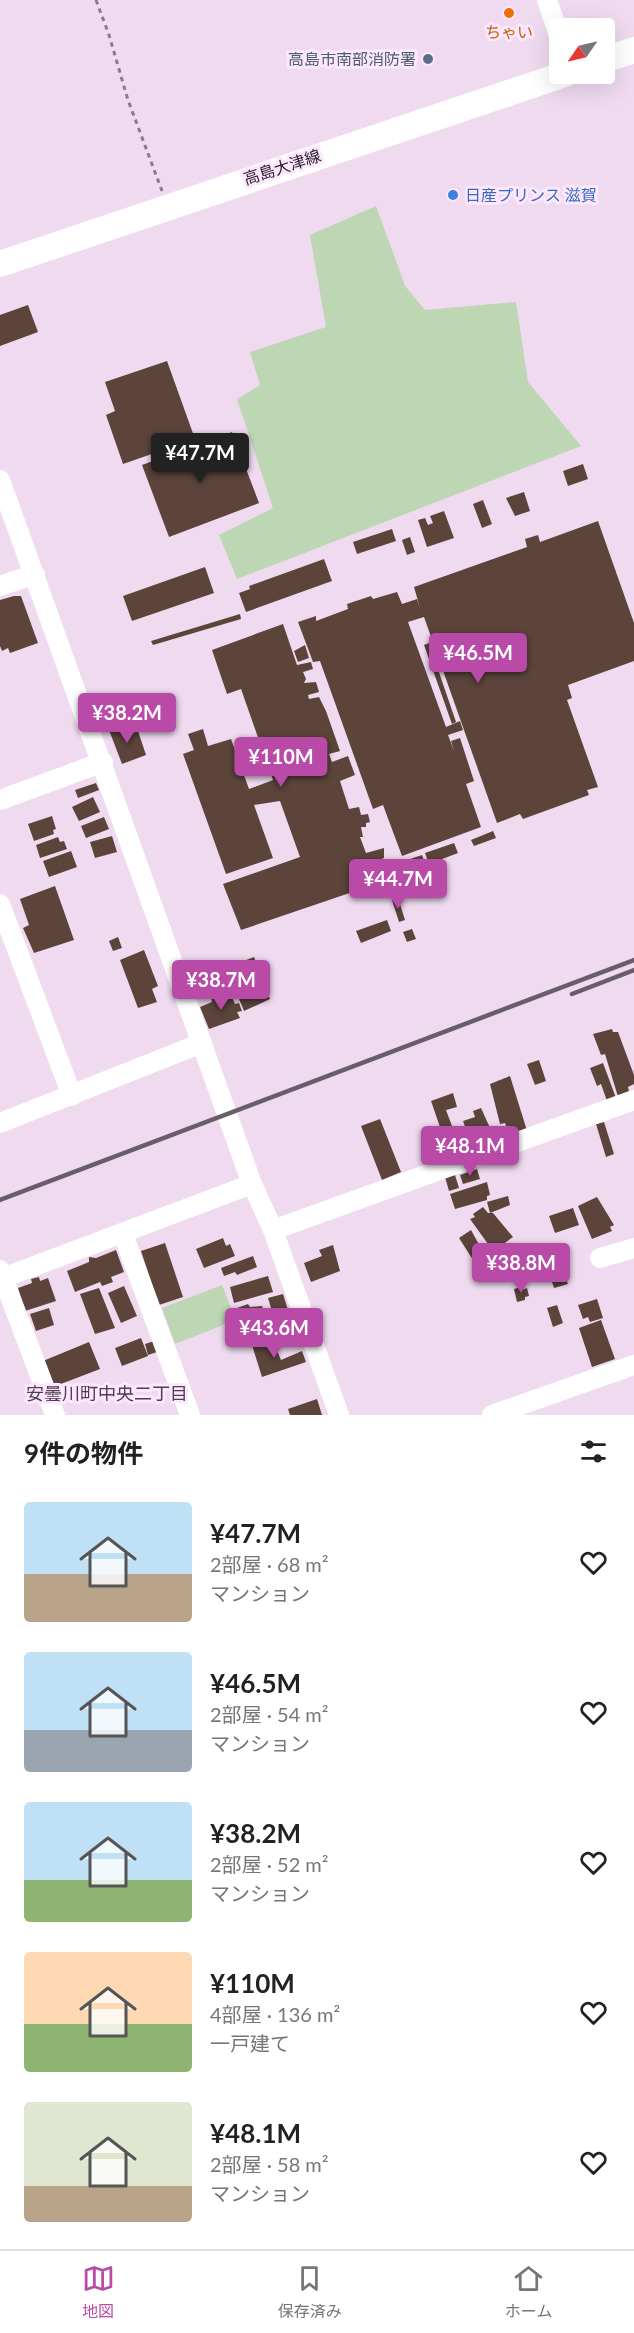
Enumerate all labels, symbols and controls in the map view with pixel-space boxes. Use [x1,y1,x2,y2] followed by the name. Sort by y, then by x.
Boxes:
[502,6,516,20] marker: ちゃい
[549,18,615,84] north arrow
[549,18,615,84] map controls
[485,22,533,41] place label: ちゃい
[288,49,416,68] place label: 高島市南部消防署
[421,52,435,66] marker: 高島市南部消防署
[241,145,323,188] street label: 高島大津線
[465,185,597,204] place label: 日産プリンス 滋賀
[446,188,460,202] marker: 日産プリンス 滋賀
[151,433,249,484] pin: ¥47.7M
[165,440,235,464] text: ¥47.7M
[429,633,527,684] pin: ¥46.5M
[443,640,513,664] text: ¥46.5M
[78,693,176,744] pin: ¥38.2M
[92,700,162,724] text: ¥38.2M
[239,737,323,788] pin: ¥110M
[248,744,314,768] text: ¥110M
[349,859,447,910] pin: ¥44.7M
[363,866,433,890] text: ¥44.7M
[172,960,270,1011] pin: ¥38.7M
[186,967,256,991] text: ¥38.7M
[421,1126,519,1177] pin: ¥48.1M
[435,1133,505,1157] text: ¥48.1M
[472,1243,570,1294] pin: ¥38.8M
[486,1250,556,1274] text: ¥38.8M
[225,1308,323,1359] pin: ¥43.6M
[239,1315,309,1339] text: ¥43.6M
[26,1382,188,1404] district label: 安曇川町中央二丁目
[577,1435,610,1468] icon: filters
[24,1437,143,1469] text: 9件の物件
[210,1517,301,1549] text: ¥47.7M
[72,1526,144,1598] icon: home
[577,1546,610,1579] icon: heart
[210,1552,329,1576] text: 2部屋 · 68 m²
[210,1581,310,1605] text: マンション
[210,1667,301,1699] text: ¥46.5M
[72,1676,144,1748] icon: home
[577,1696,610,1729] icon: heart
[210,1702,329,1726] text: 2部屋 · 54 m²
[210,1731,310,1755] text: マンション
[210,1817,301,1849] text: ¥38.2M
[72,1826,144,1898] icon: home
[577,1846,610,1879] icon: heart
[210,1852,329,1876] text: 2部屋 · 52 m²
[210,1881,310,1905] text: マンション
[210,1967,295,1999] text: ¥110M
[72,1976,144,2048] icon: home
[577,1996,610,2029] icon: heart
[210,2002,340,2026] text: 4部屋 · 136 m²
[210,2031,290,2055] text: 一戸建て
[210,2117,301,2149] text: ¥48.1M
[72,2126,144,2198] icon: home
[577,2146,610,2179] icon: heart
[210,2152,329,2176] text: 2部屋 · 58 m²
[210,2181,310,2205] text: マンション
[82,2262,115,2322] tab: 地図
[278,2262,342,2322] tab: 保存済み
[505,2262,552,2322] tab: ホーム

